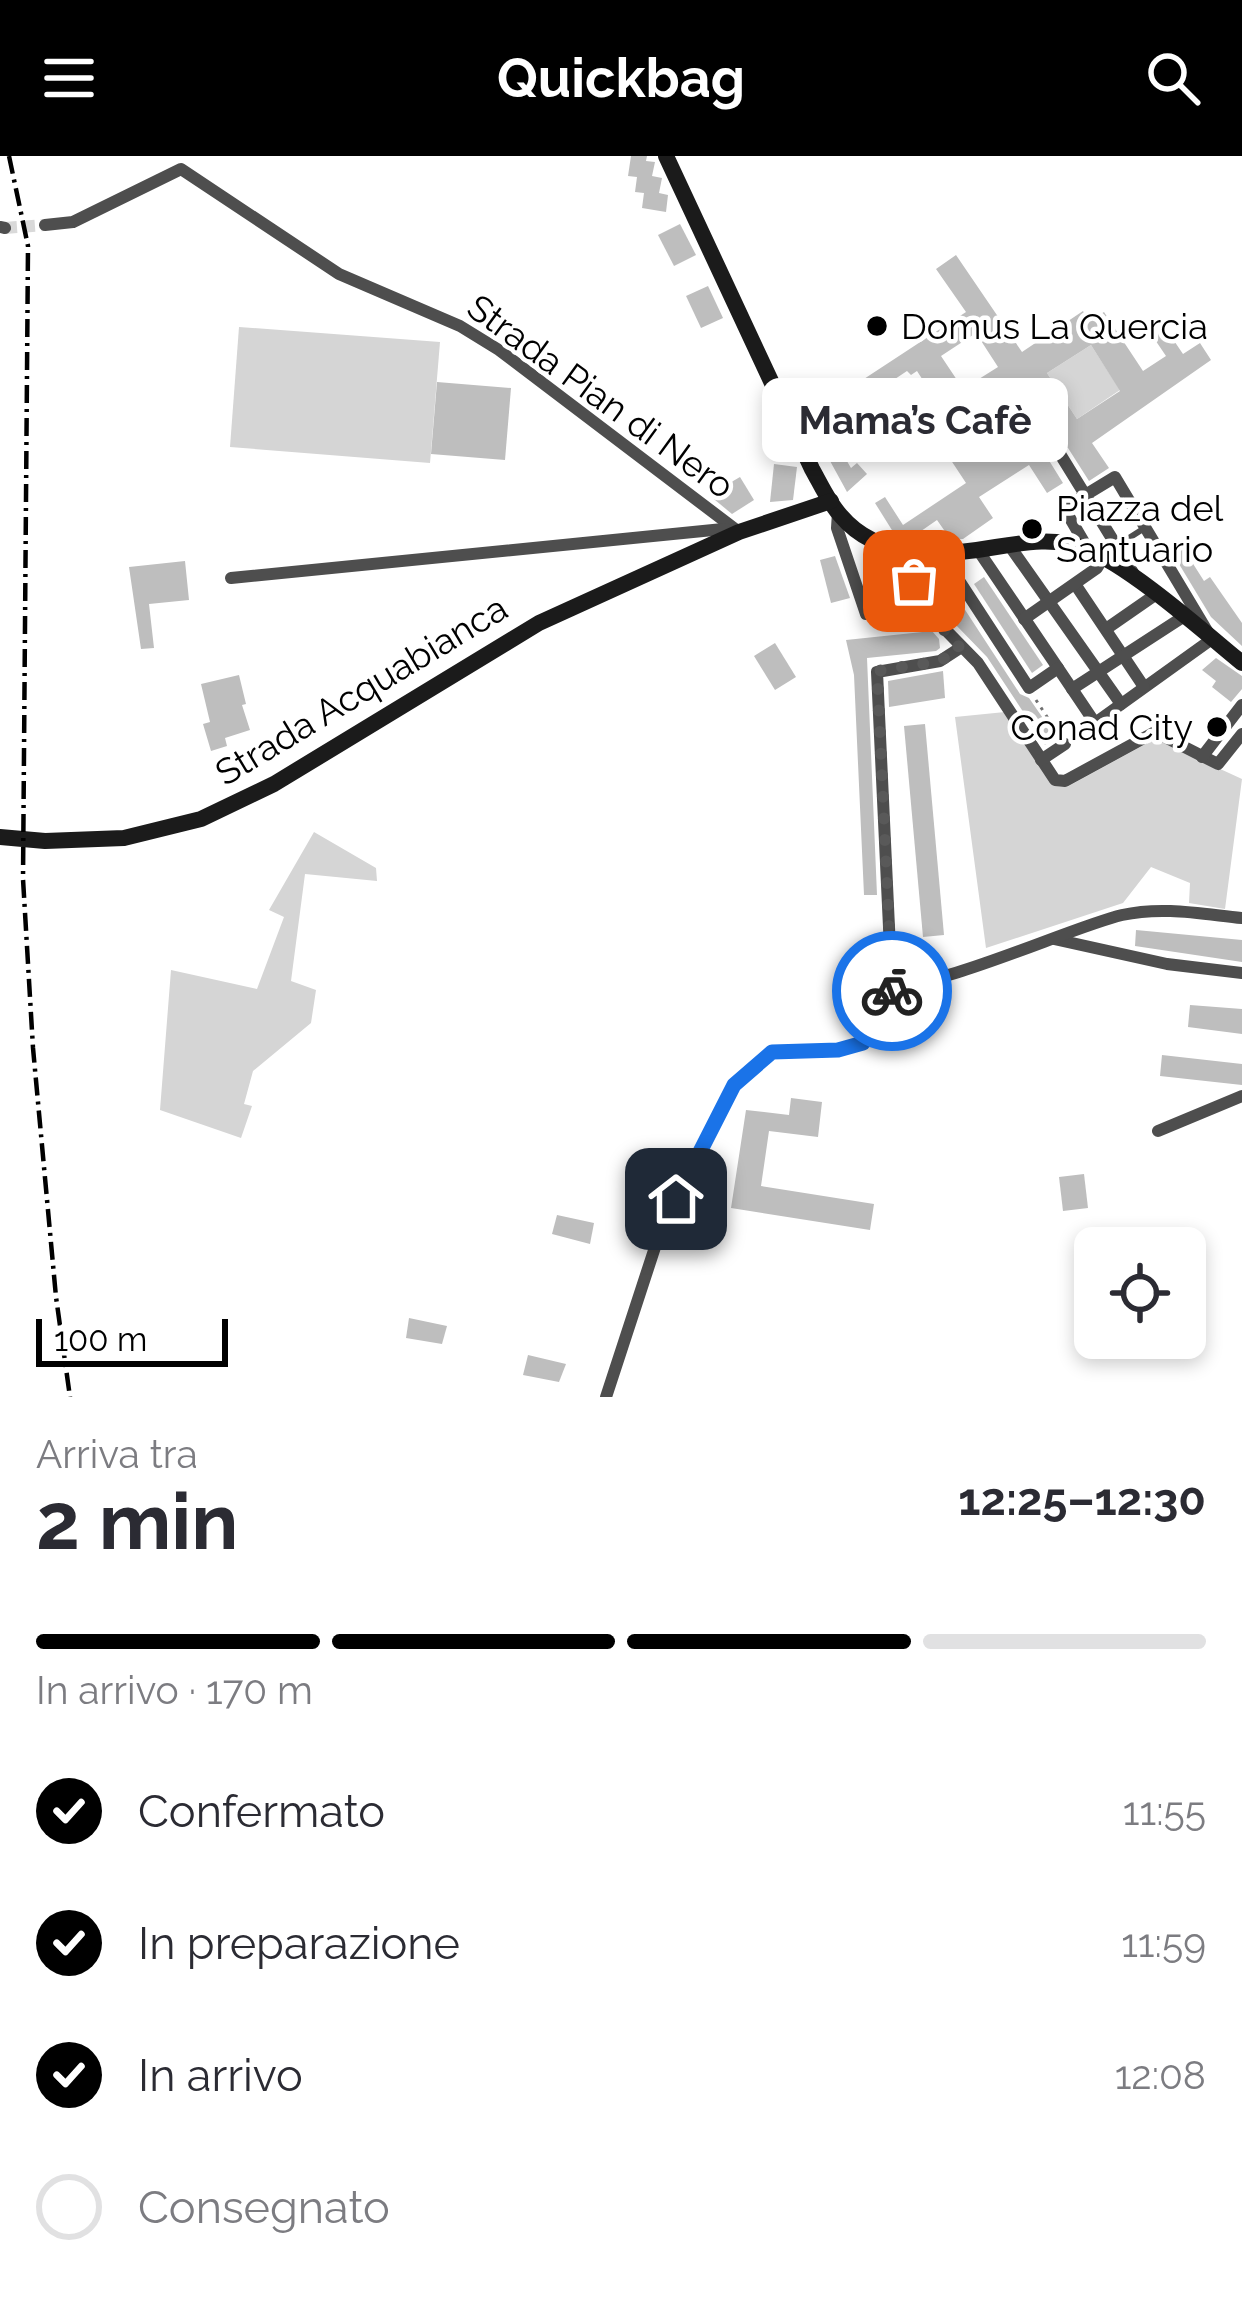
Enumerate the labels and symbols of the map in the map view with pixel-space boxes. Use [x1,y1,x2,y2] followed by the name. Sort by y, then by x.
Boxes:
[460,285,742,507] street label: Strada Pian di Nero
[901,305,1208,347] place label: Domus La Quercia
[864,313,890,339] marker: Domus La Quercia
[761,377,1067,461] callout: Mama’s Cafè
[1056,487,1224,570] place label: Piazza del Santuario
[1019,516,1045,542] marker: Piazza del Santuario
[863,530,965,632] pin
[208,586,514,794] street label: Strada Acquabianca
[1011,706,1193,748] place label: Conad City
[1204,714,1230,740] marker: Conad City
[832,931,952,1051] courier
[625,1148,727,1250] pin
[36,1313,228,1366] scale bar

